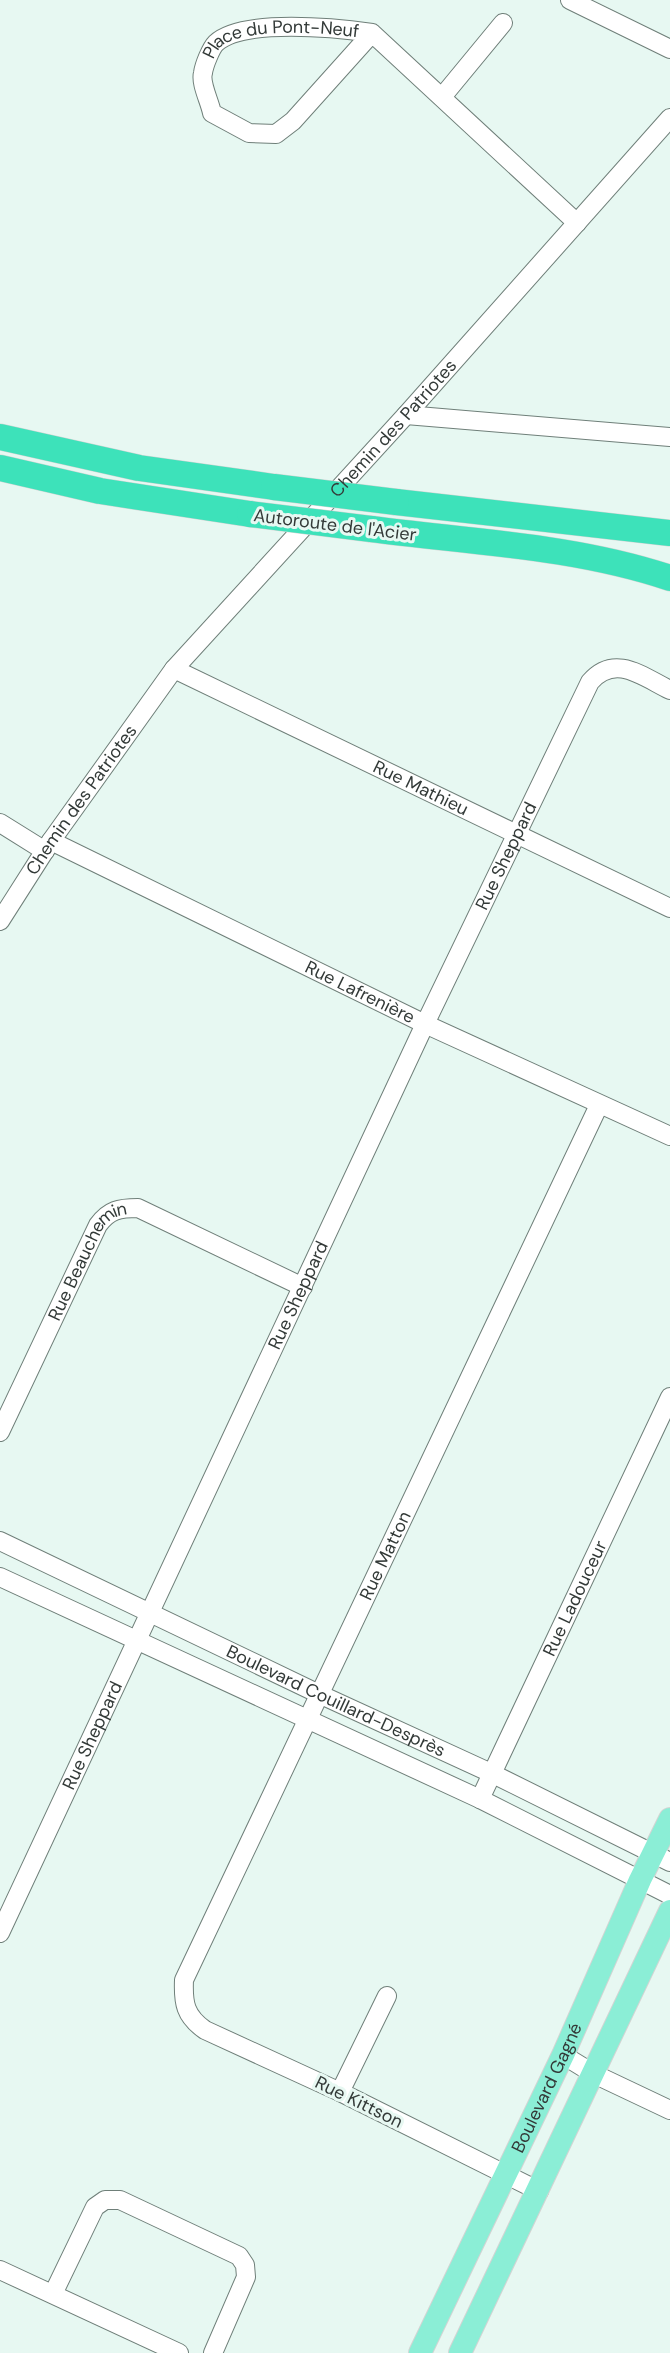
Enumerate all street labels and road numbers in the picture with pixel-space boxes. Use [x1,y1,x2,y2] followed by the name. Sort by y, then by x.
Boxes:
[197,15,360,62] street label: Place du Pont-Neuf
[325,354,462,503] street label: Chemin des Patriotes
[252,503,418,547] street label: Autoroute de l'Acier
[20,720,142,880] street label: Chemin des Patriotes
[369,755,472,821] street label: Rue Mathieu
[470,798,542,914] street label: Rue Sheppard
[301,955,419,1029] street label: Rue Lafrenière
[42,1196,129,1325] street label: Rue Beauchemin
[263,1237,334,1353] street label: Rue Sheppard
[354,1507,417,1604] street label: Rue Matton
[537,1536,613,1660] street label: Rue Ladouceur
[222,1639,449,1762] street label: Boulevard Couillard-Desprès
[57,1677,128,1794] street label: Rue Sheppard
[506,2019,588,2157] street label: Boulevard Gagné
[311,2070,407,2134] street label: Rue Kittson

